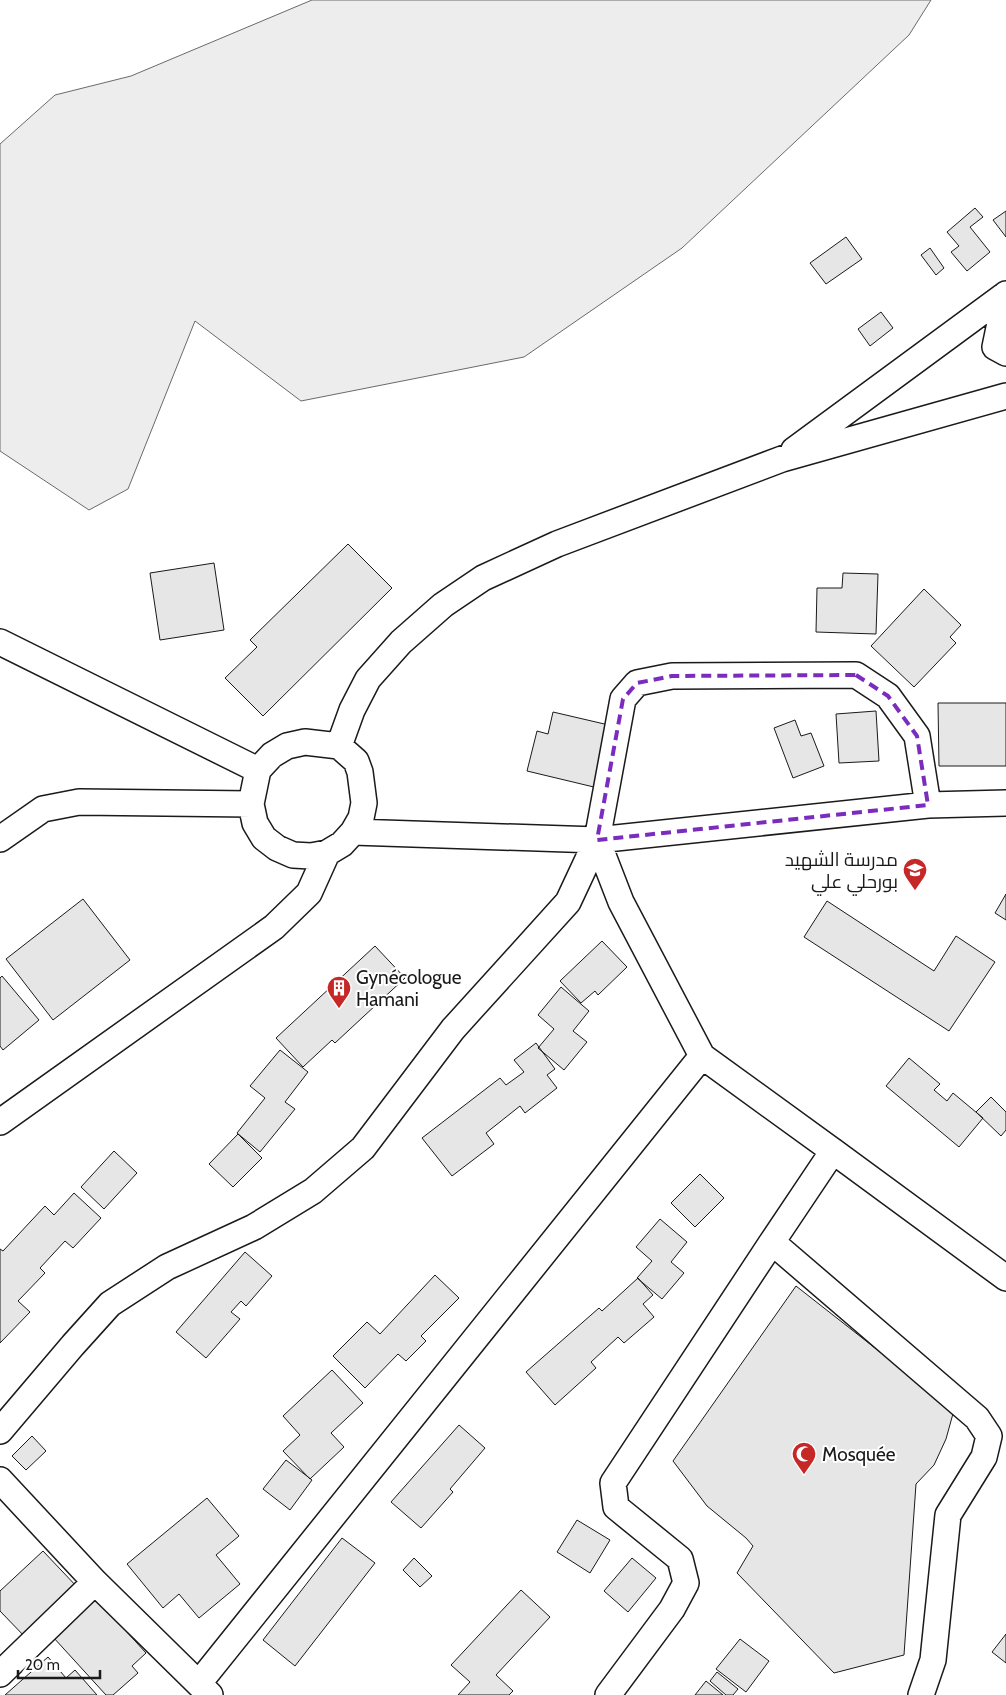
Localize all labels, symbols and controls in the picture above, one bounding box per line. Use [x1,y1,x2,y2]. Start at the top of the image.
place label: مدرسة الشهيد بورحلي علي [785,848,898,896]
school or university icon: مدرسة الشهيد بورحلي علي [902,857,928,891]
place label: Gynécologue Hamani [356,966,462,1011]
building icon: Gynécologue Hamani [326,975,352,1009]
mosque icon: Mosquée [791,1441,817,1475]
place label: Mosquée [822,1443,896,1466]
scale bar [18,1648,100,1680]
text: 20 m [25,1656,60,1674]

